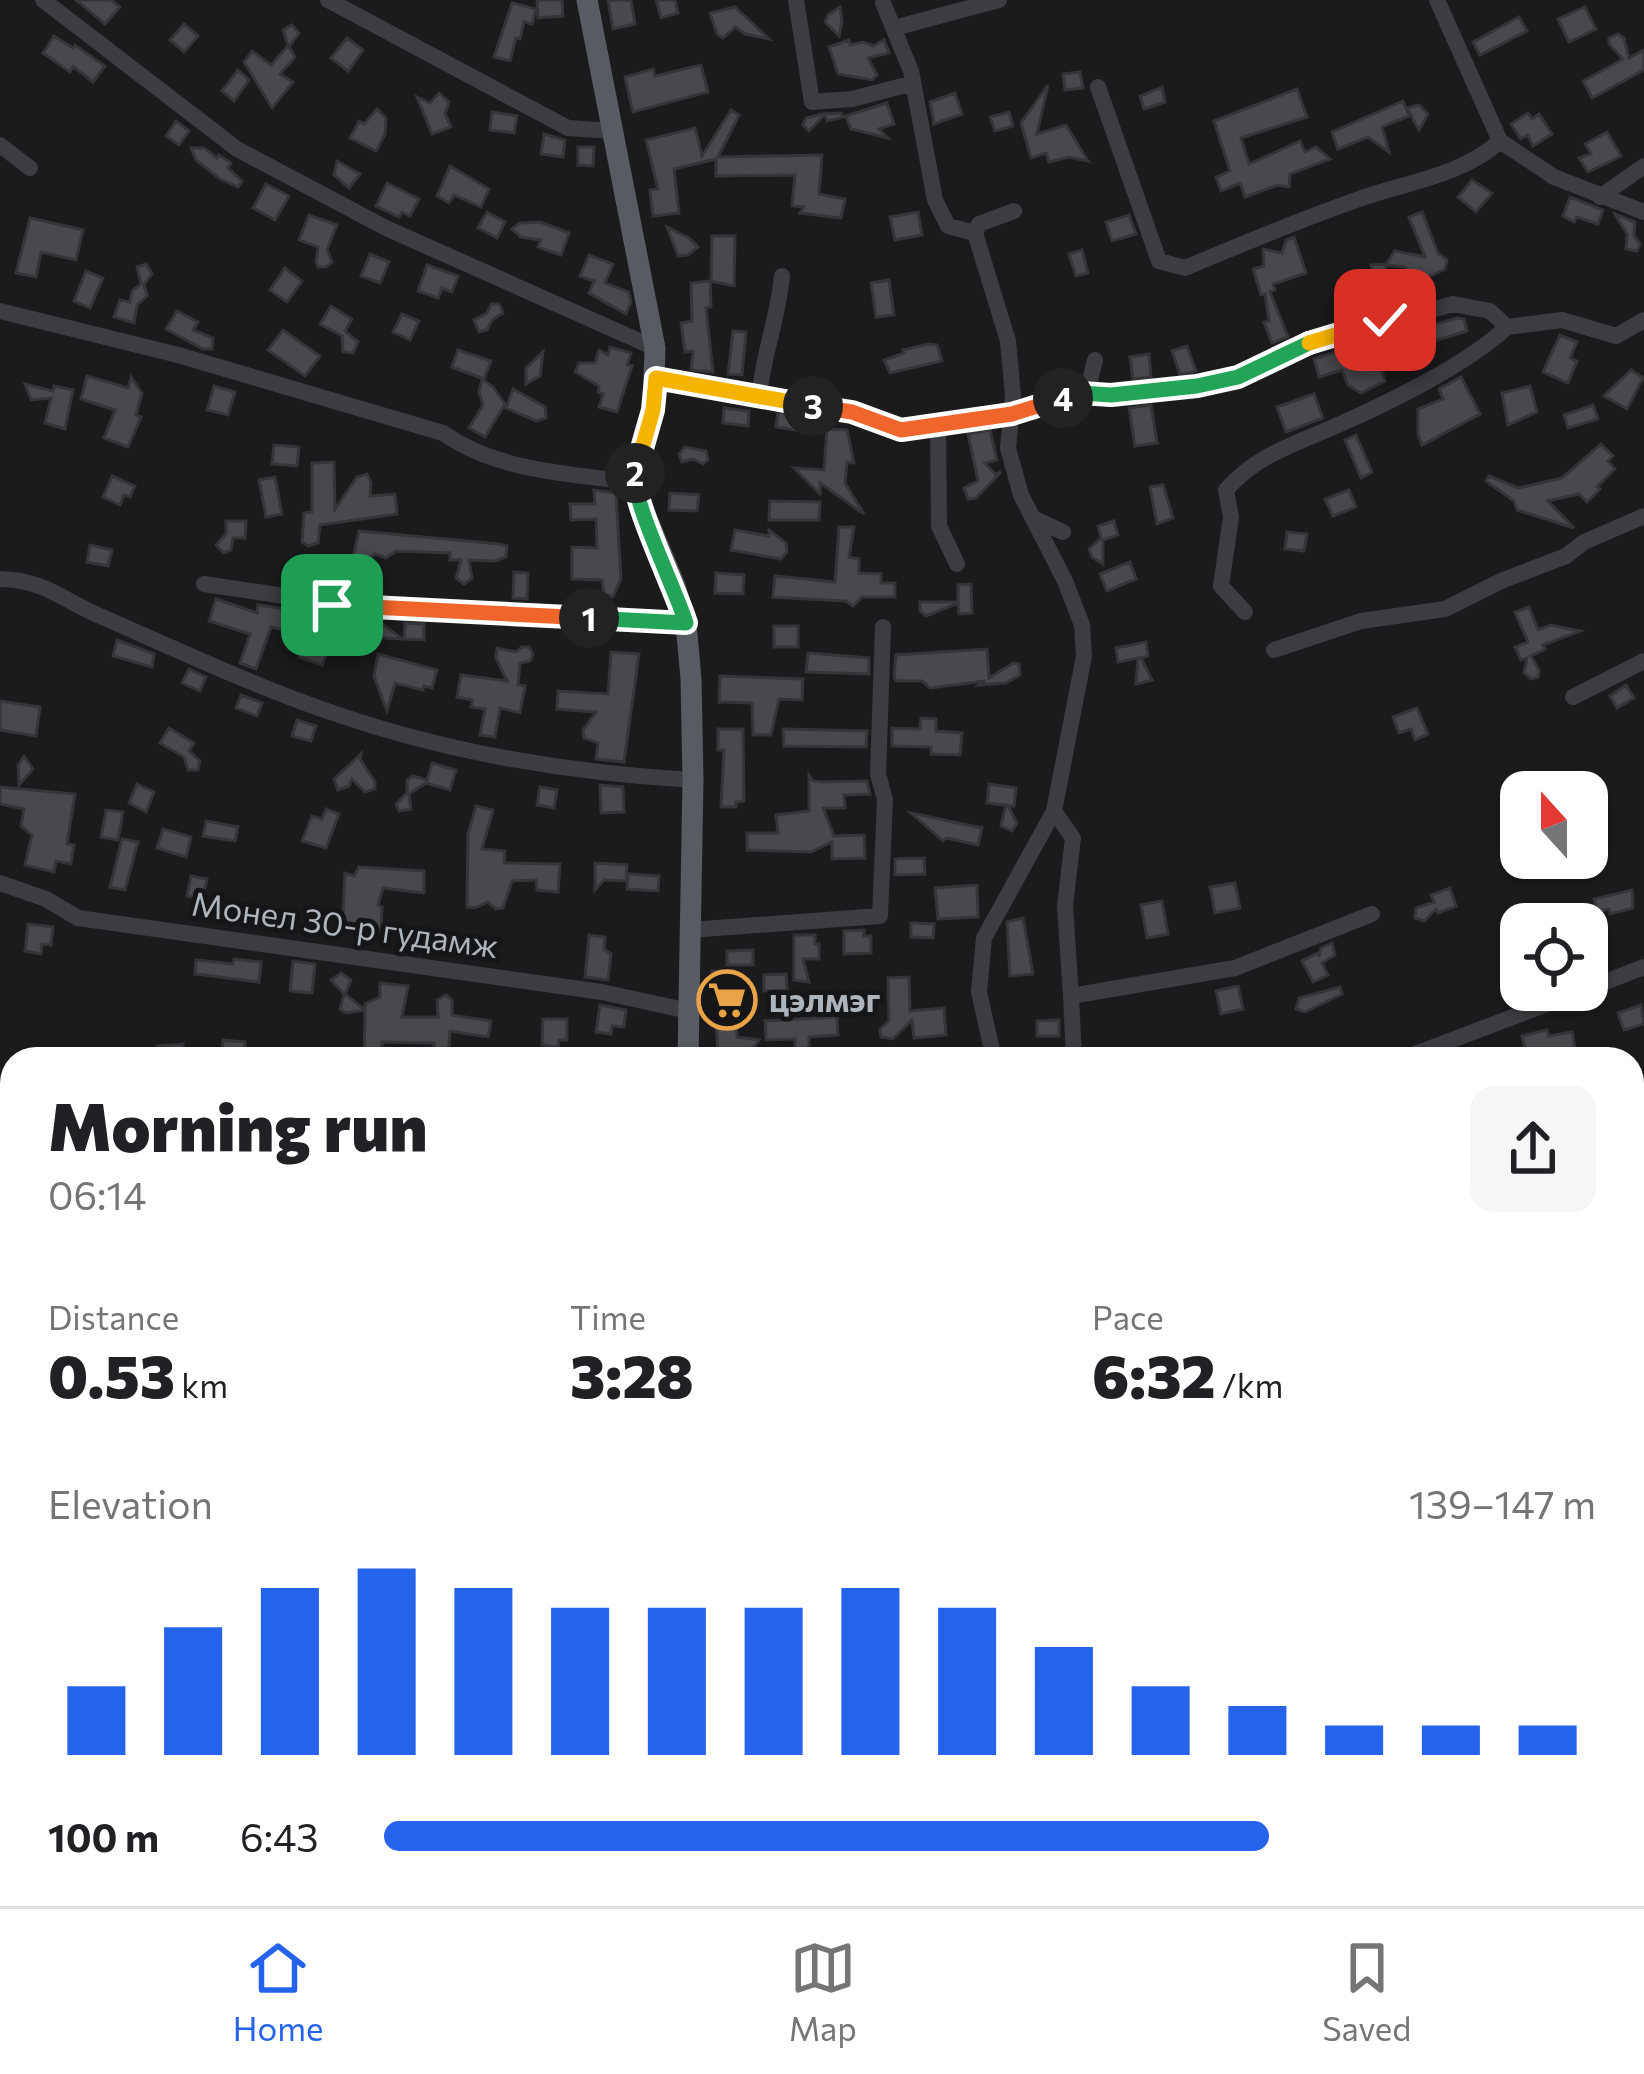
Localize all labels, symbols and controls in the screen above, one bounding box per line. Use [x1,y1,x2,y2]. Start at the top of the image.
pin [1334,269,1436,371]
icon: check [1352,287,1418,353]
pin: 4 [1033,368,1093,428]
pin: 3 [783,376,843,436]
text: 4 [1053,377,1073,418]
text: 3 [803,385,823,426]
pin: 2 [605,443,665,503]
text: 2 [626,452,644,493]
pin [281,554,383,656]
icon: arrive [299,572,365,638]
pin: 1 [559,588,619,648]
text: 1 [582,597,596,638]
north arrow [1500,771,1608,879]
map controls [1500,771,1608,1011]
street label: Монел 30-р гудамж [189,882,501,965]
button: locate [1500,903,1608,1011]
supermarket icon: цэлмэг [696,969,758,1031]
place label: цэлмэг [769,978,880,1019]
text: Morning run [48,1084,428,1165]
button: share [1470,1086,1596,1212]
text: 06:14 [48,1170,146,1218]
text: Distance [48,1296,179,1337]
text: Time [570,1296,646,1337]
text: Pace [1092,1296,1164,1337]
text: 0.53 [48,1337,175,1410]
text: 3:28 [570,1337,694,1410]
text: 6:32 [1092,1337,1216,1410]
text: km [175,1364,228,1405]
text: /km [1216,1364,1283,1405]
text: Elevation [48,1479,213,1527]
text: 139–147 m [1409,1479,1596,1527]
text: 100 m [48,1812,159,1860]
text: 6:43 [240,1812,319,1860]
tab: Home [233,1935,323,2048]
tab: Map [789,1935,857,2048]
tab: Saved [1322,1935,1411,2048]

